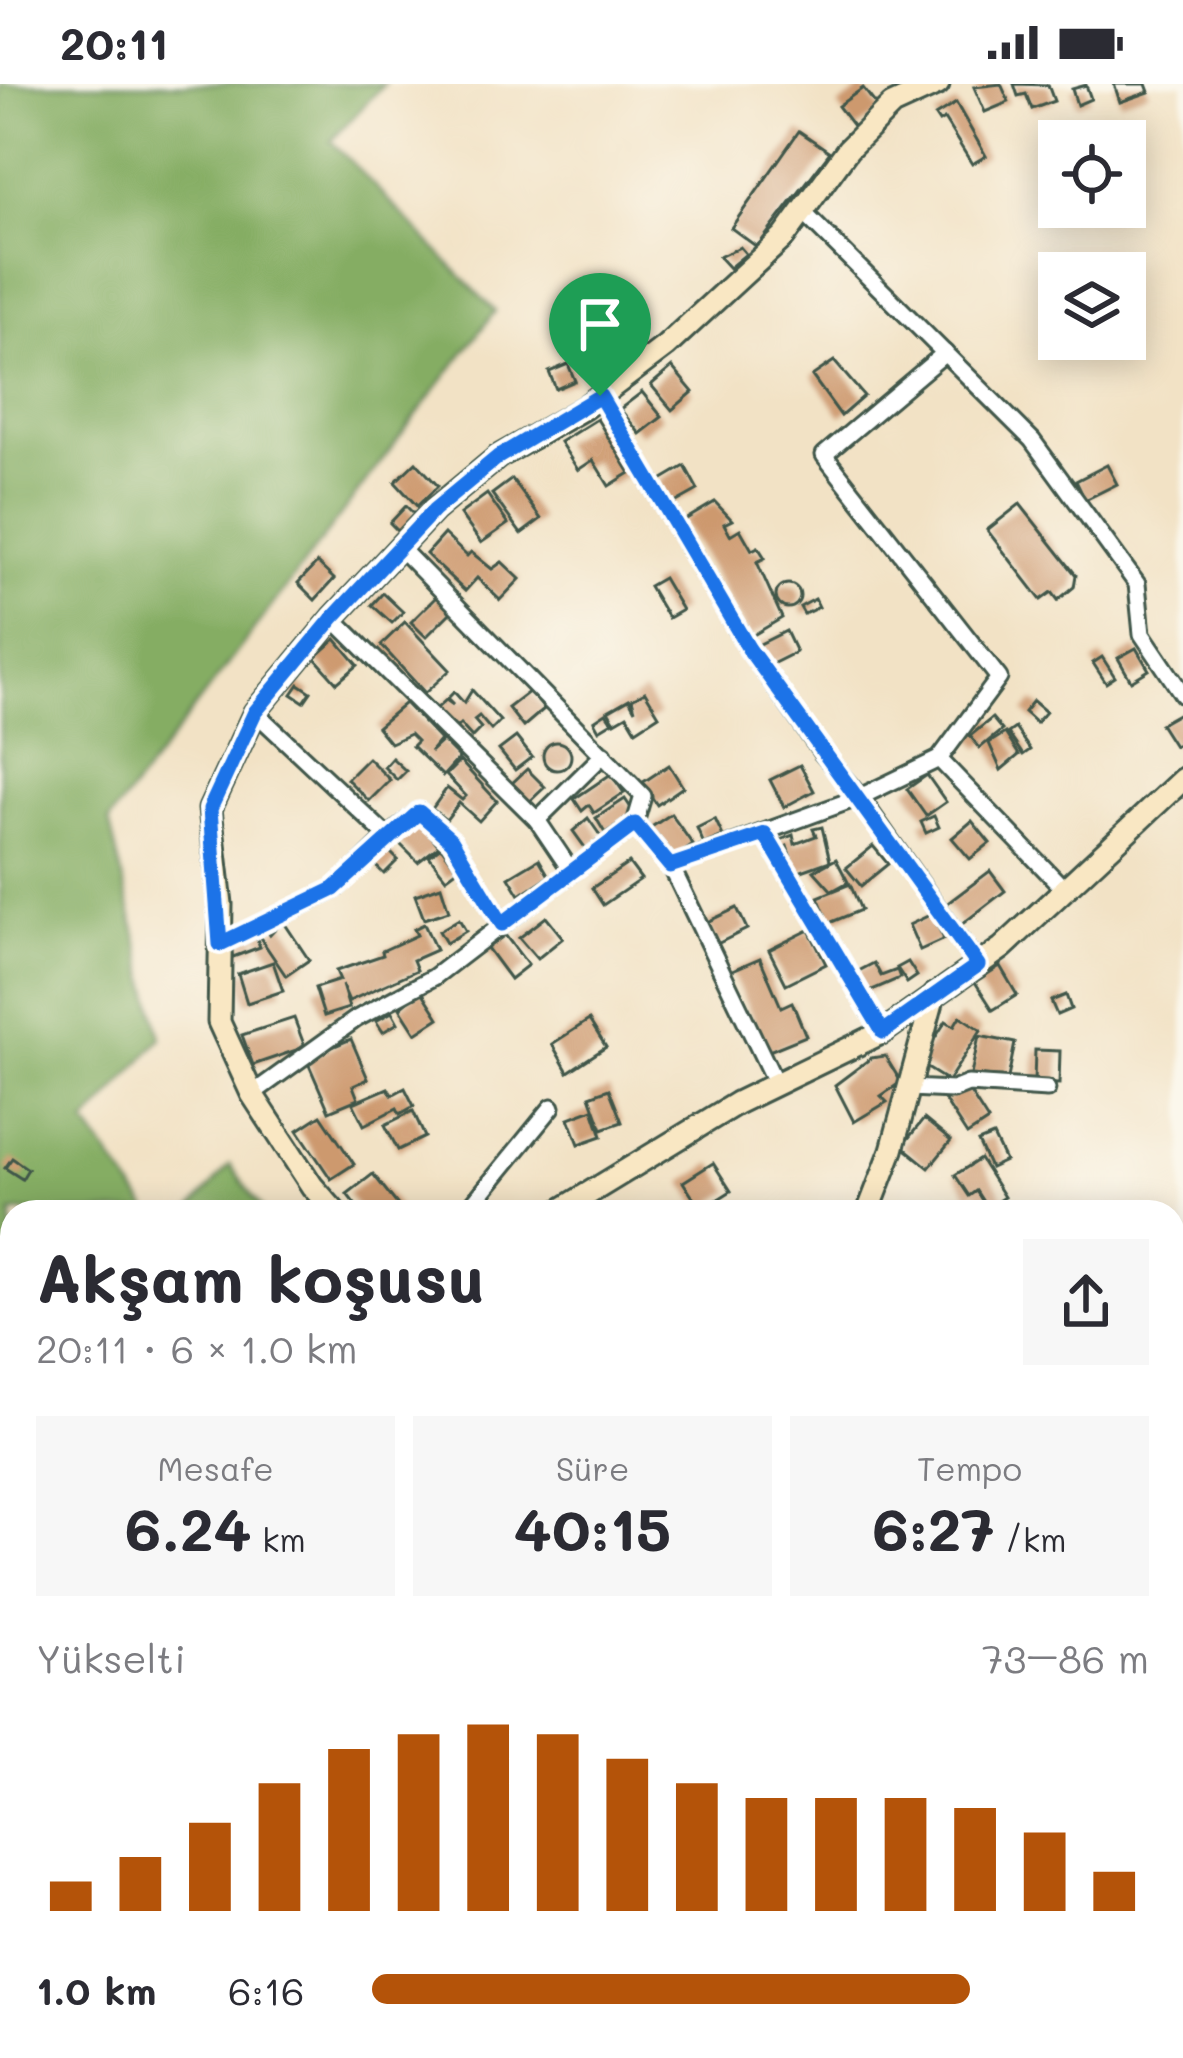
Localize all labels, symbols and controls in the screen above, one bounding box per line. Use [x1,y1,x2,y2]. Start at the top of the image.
text: 20:11 [60,13,168,71]
map controls [1038,120,1146,360]
button: locate [1038,120,1146,228]
button: layers [1038,252,1146,360]
pin [549,273,651,396]
icon: arrive [567,291,633,357]
text: Akşam koşusu [36,1234,485,1320]
button: share [1023,1239,1149,1365]
text: 20:11 · 6 × 1.0 km [36,1322,358,1373]
text: Mesafe [157,1446,274,1489]
text: Süre [556,1446,629,1489]
text: Tempo [917,1446,1022,1489]
text: 6.24 [125,1489,251,1567]
text: 40:15 [514,1489,671,1567]
text: 6:27 [873,1489,995,1567]
text: km [251,1517,306,1560]
text: /km [995,1517,1067,1560]
text: Yükselti [36,1632,186,1683]
text: 73–86 m [982,1632,1149,1683]
text: 1.0 km [36,1964,156,2015]
text: 6:16 [228,1964,305,2015]

